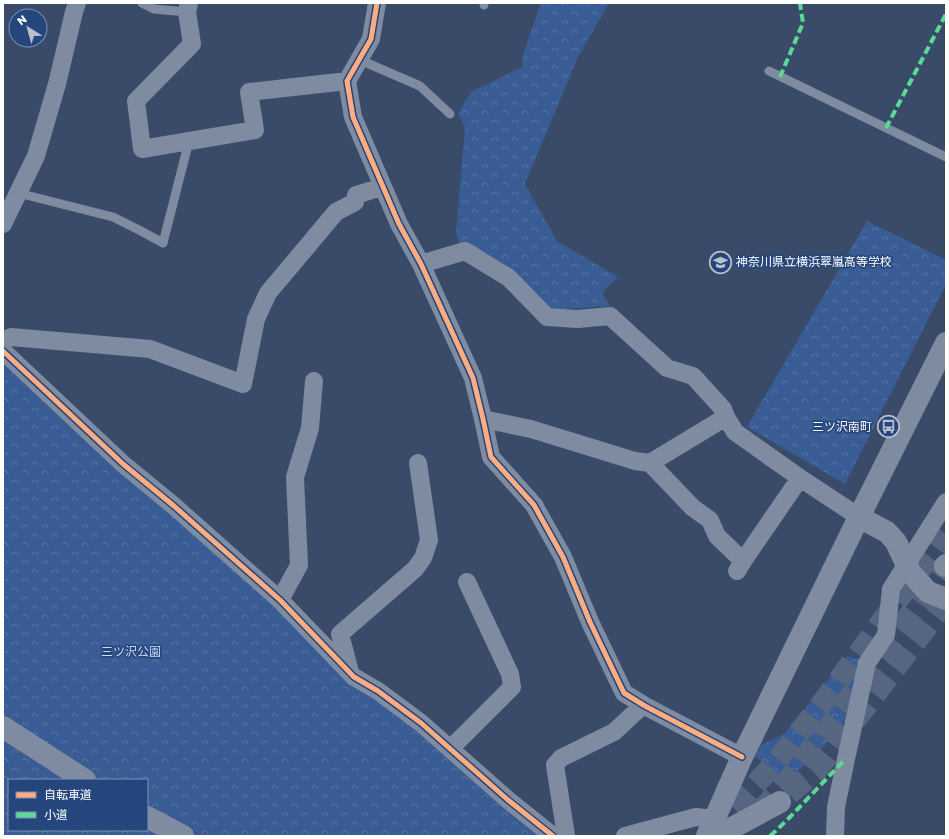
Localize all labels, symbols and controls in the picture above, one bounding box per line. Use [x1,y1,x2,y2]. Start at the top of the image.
north arrow [8,8,48,48]
text: N [14,11,30,29]
school or university icon: 神奈川県立横浜翠嵐高等学校 [707,249,733,275]
place label: 神奈川県立横浜翠嵐高等学校 [736,253,892,270]
bus stop icon: 三ツ沢南町 [875,414,901,440]
place label: 三ツ沢南町 [812,418,872,435]
park label: 三ツ沢公園 [101,643,161,660]
legend [8,779,148,831]
text: 自転車道 [44,786,92,803]
text: 小道 [44,806,68,823]

